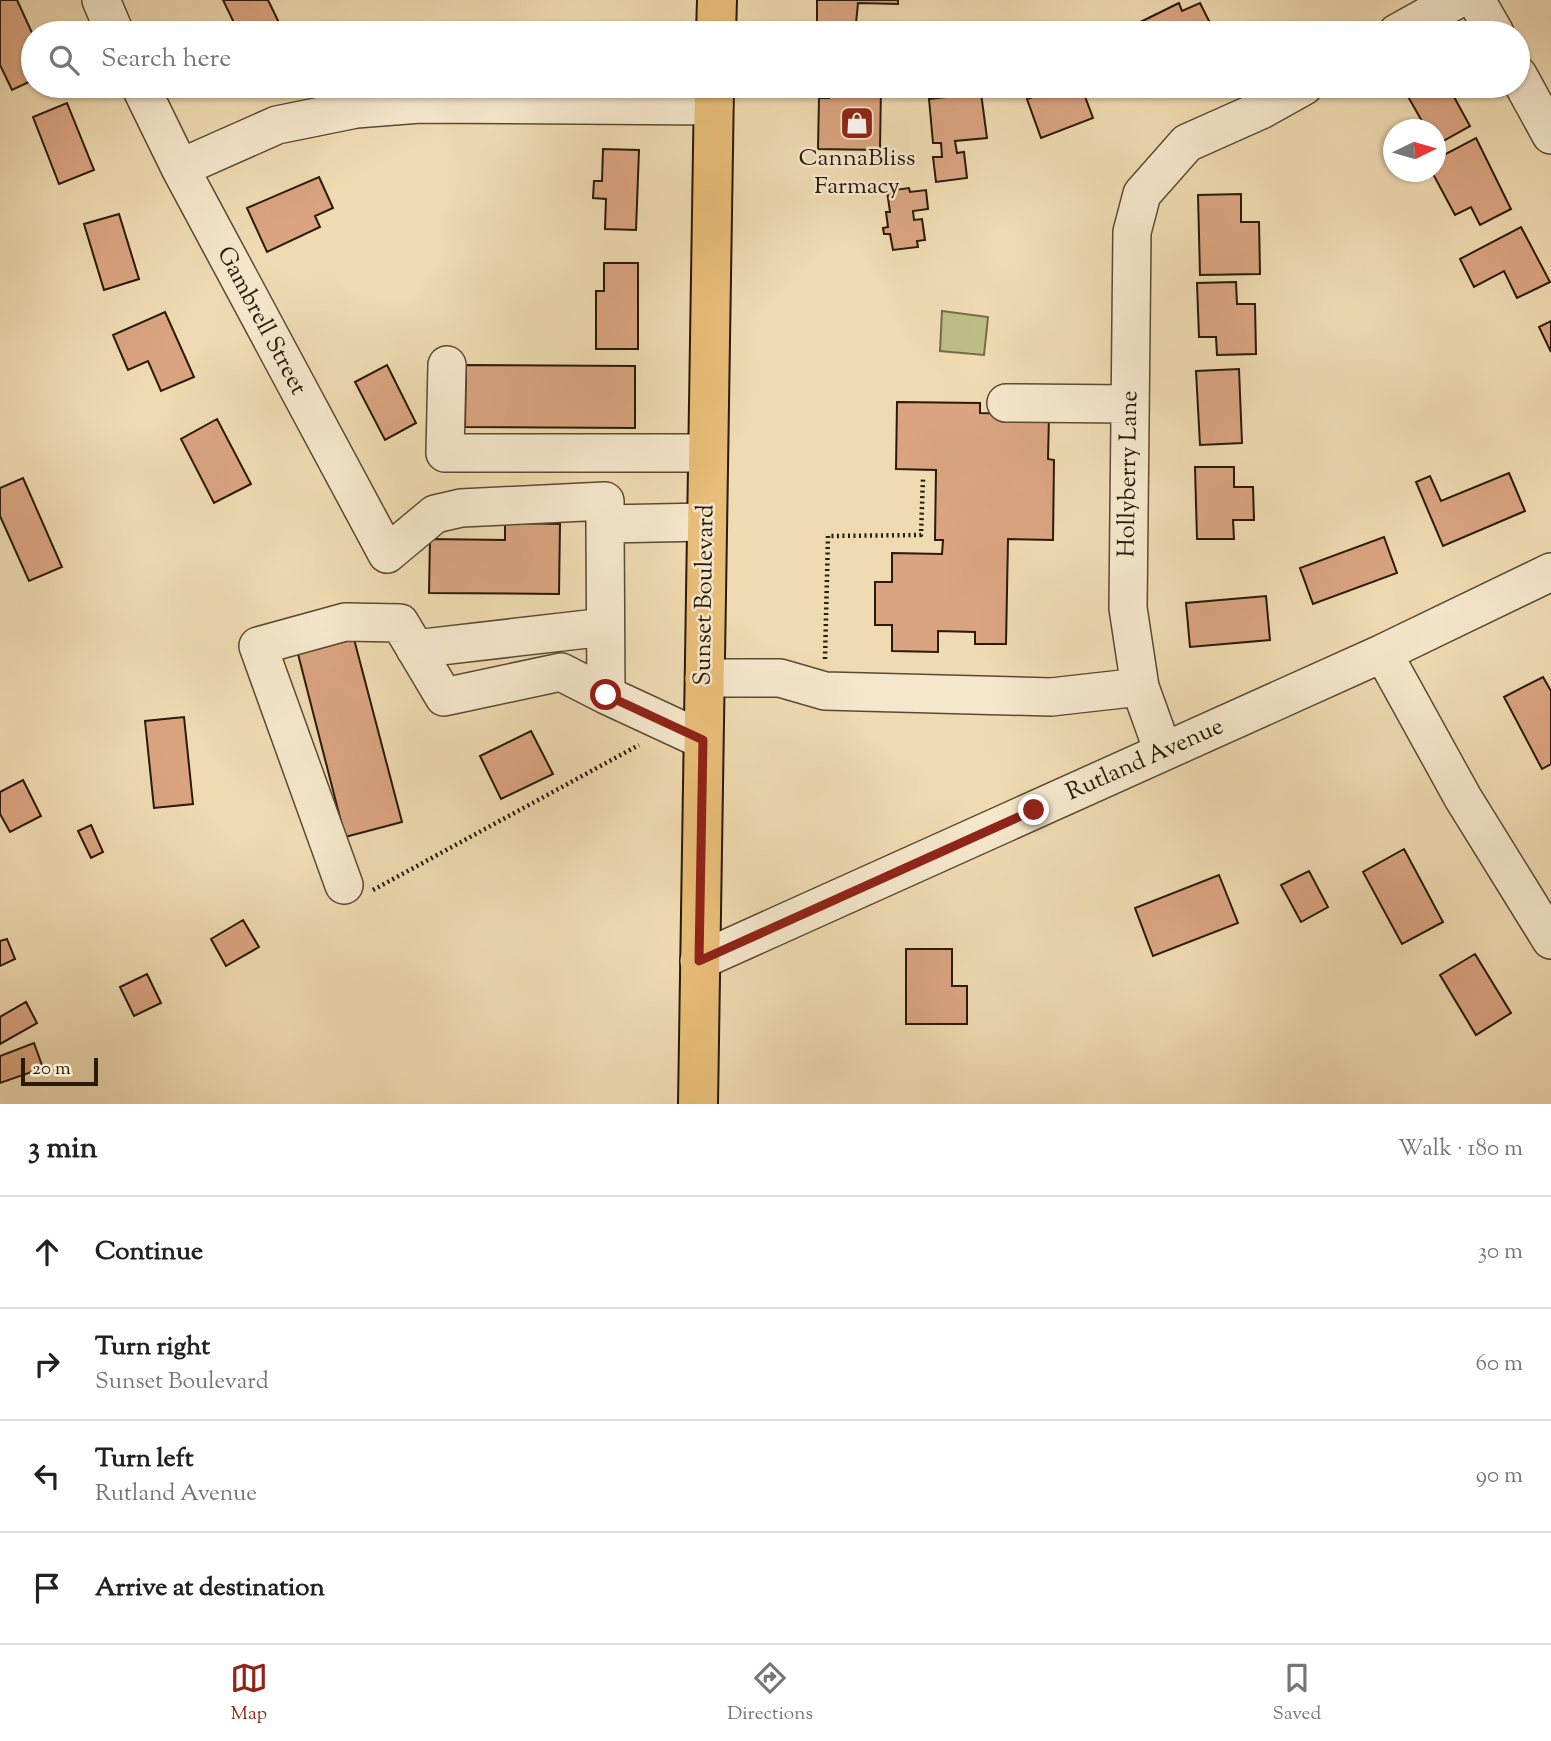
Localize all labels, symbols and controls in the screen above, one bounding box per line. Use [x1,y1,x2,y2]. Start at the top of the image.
search box [21,21,1530,98]
icon: search [45,41,83,79]
text: Search here [101,41,231,78]
shop icon: CannaBliss Farmacy [838,104,876,142]
north arrow [1383,119,1446,182]
place label: CannaBliss Farmacy [799,142,915,204]
street label: Gambrell Street [208,241,314,401]
street label: Hollyberry Lane [1111,390,1147,558]
street label: Sunset Boulevard [686,504,724,686]
route start [590,679,621,710]
street label: Rutland Avenue [1061,710,1229,810]
route end [1018,794,1049,825]
scale bar [21,1055,98,1087]
text: 20 m [32,1056,71,1083]
text: 3 min [28,1128,98,1171]
text: Walk · 180 m [1398,1133,1523,1166]
icon: ahead [28,1233,66,1271]
text: Continue [95,1234,203,1271]
text: 30 m [1478,1236,1523,1269]
text: Turn right [95,1329,210,1366]
icon: right [28,1345,66,1383]
text: 60 m [1475,1348,1523,1381]
text: Sunset Boulevard [95,1366,269,1399]
text: Turn left [95,1441,194,1478]
icon: left [28,1457,66,1495]
text: 90 m [1476,1460,1523,1493]
text: Rutland Avenue [95,1478,257,1511]
icon: arrive [28,1569,66,1607]
text: Arrive at destination [95,1570,325,1607]
tab: Map [230,1659,268,1728]
tab: Directions [727,1659,813,1728]
tab: Saved [1272,1659,1321,1728]

